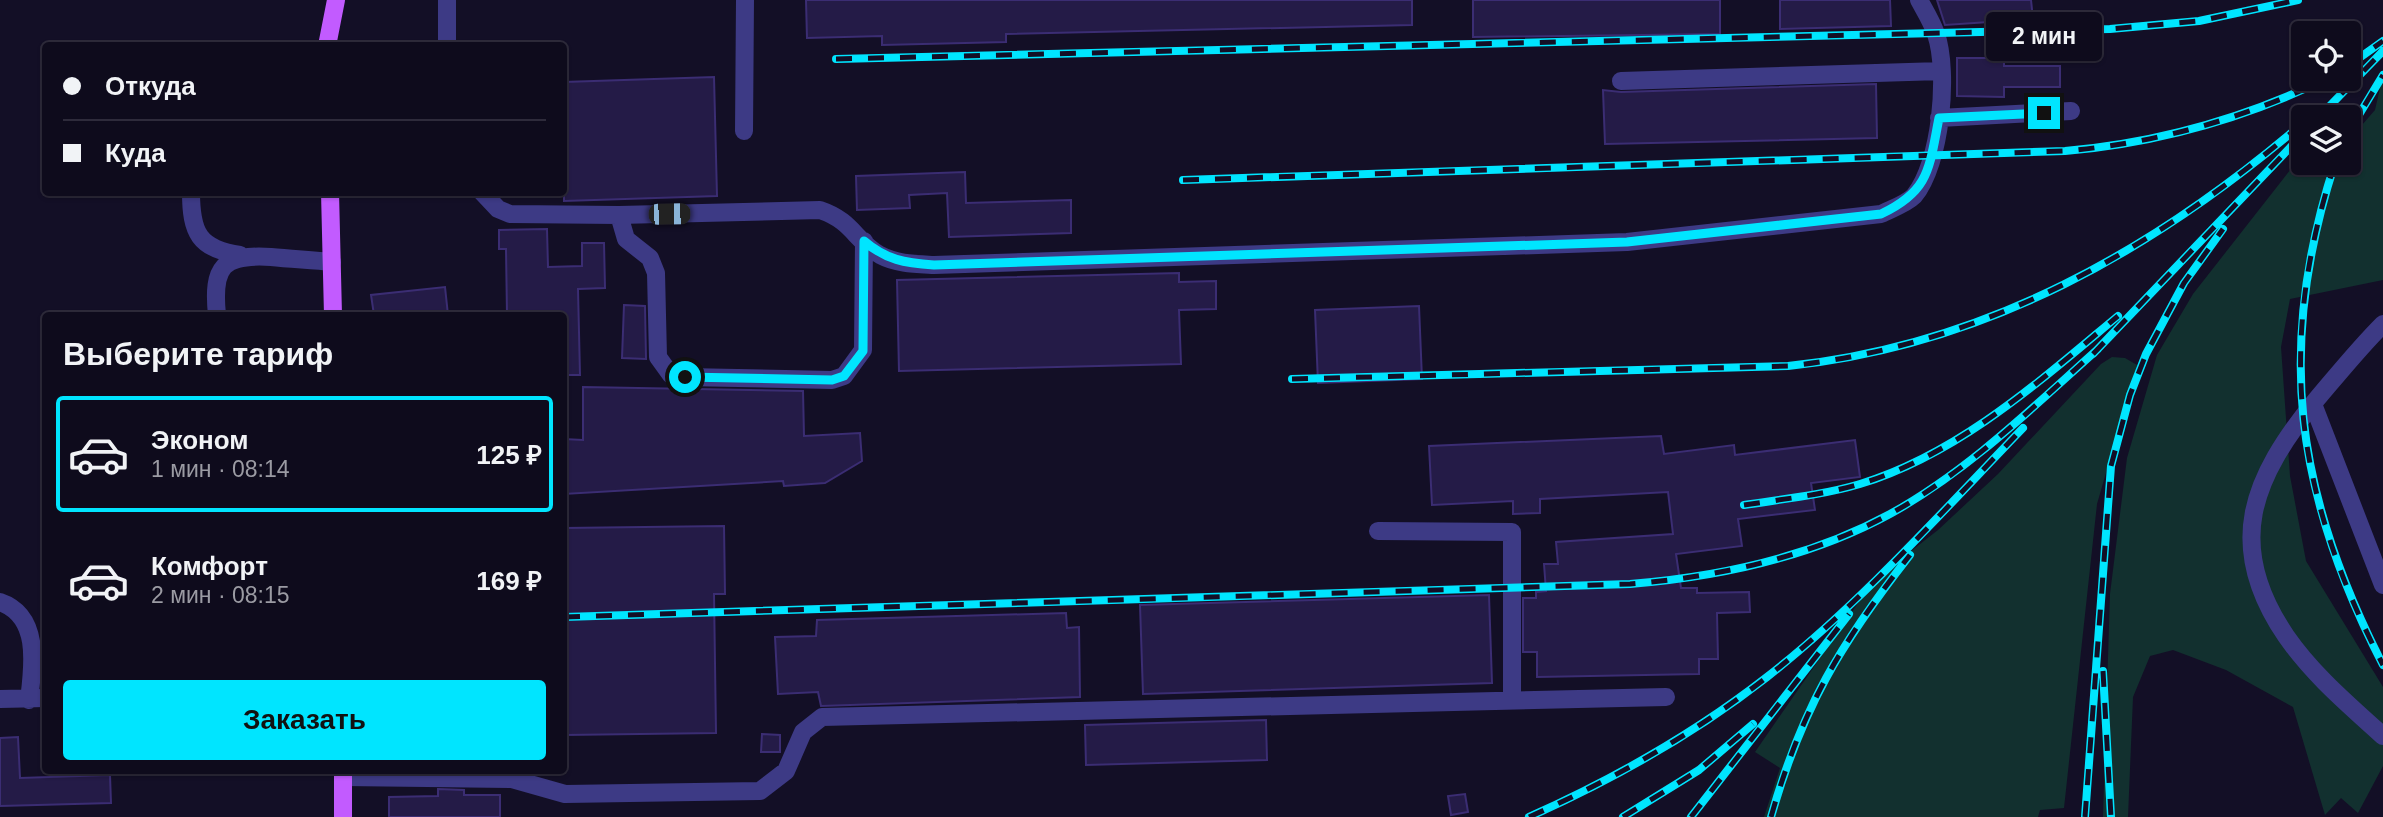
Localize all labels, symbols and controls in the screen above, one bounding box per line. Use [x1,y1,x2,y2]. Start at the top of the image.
callout: 2 мин [1986,11,2102,60]
map controls [2291,21,2361,175]
button: locate [2291,21,2361,91]
text: 2 мин [2012,23,2076,49]
text: Откуда [105,71,196,101]
route end [2028,97,2060,129]
button: layers [2291,105,2361,175]
text: Куда [105,138,166,168]
car [648,203,691,225]
text: Выберите тариф [63,336,333,372]
route start [669,361,701,393]
icon: car [67,423,130,486]
text: Эконом [151,425,249,455]
text: 125 ₽ [476,440,542,470]
text: 1 мин · 08:14 [151,456,290,482]
icon: car [67,549,130,612]
text: Комфорт [151,551,268,581]
text: 169 ₽ [476,566,542,596]
text: 2 мин · 08:15 [151,582,290,608]
button: Заказать [63,680,546,760]

